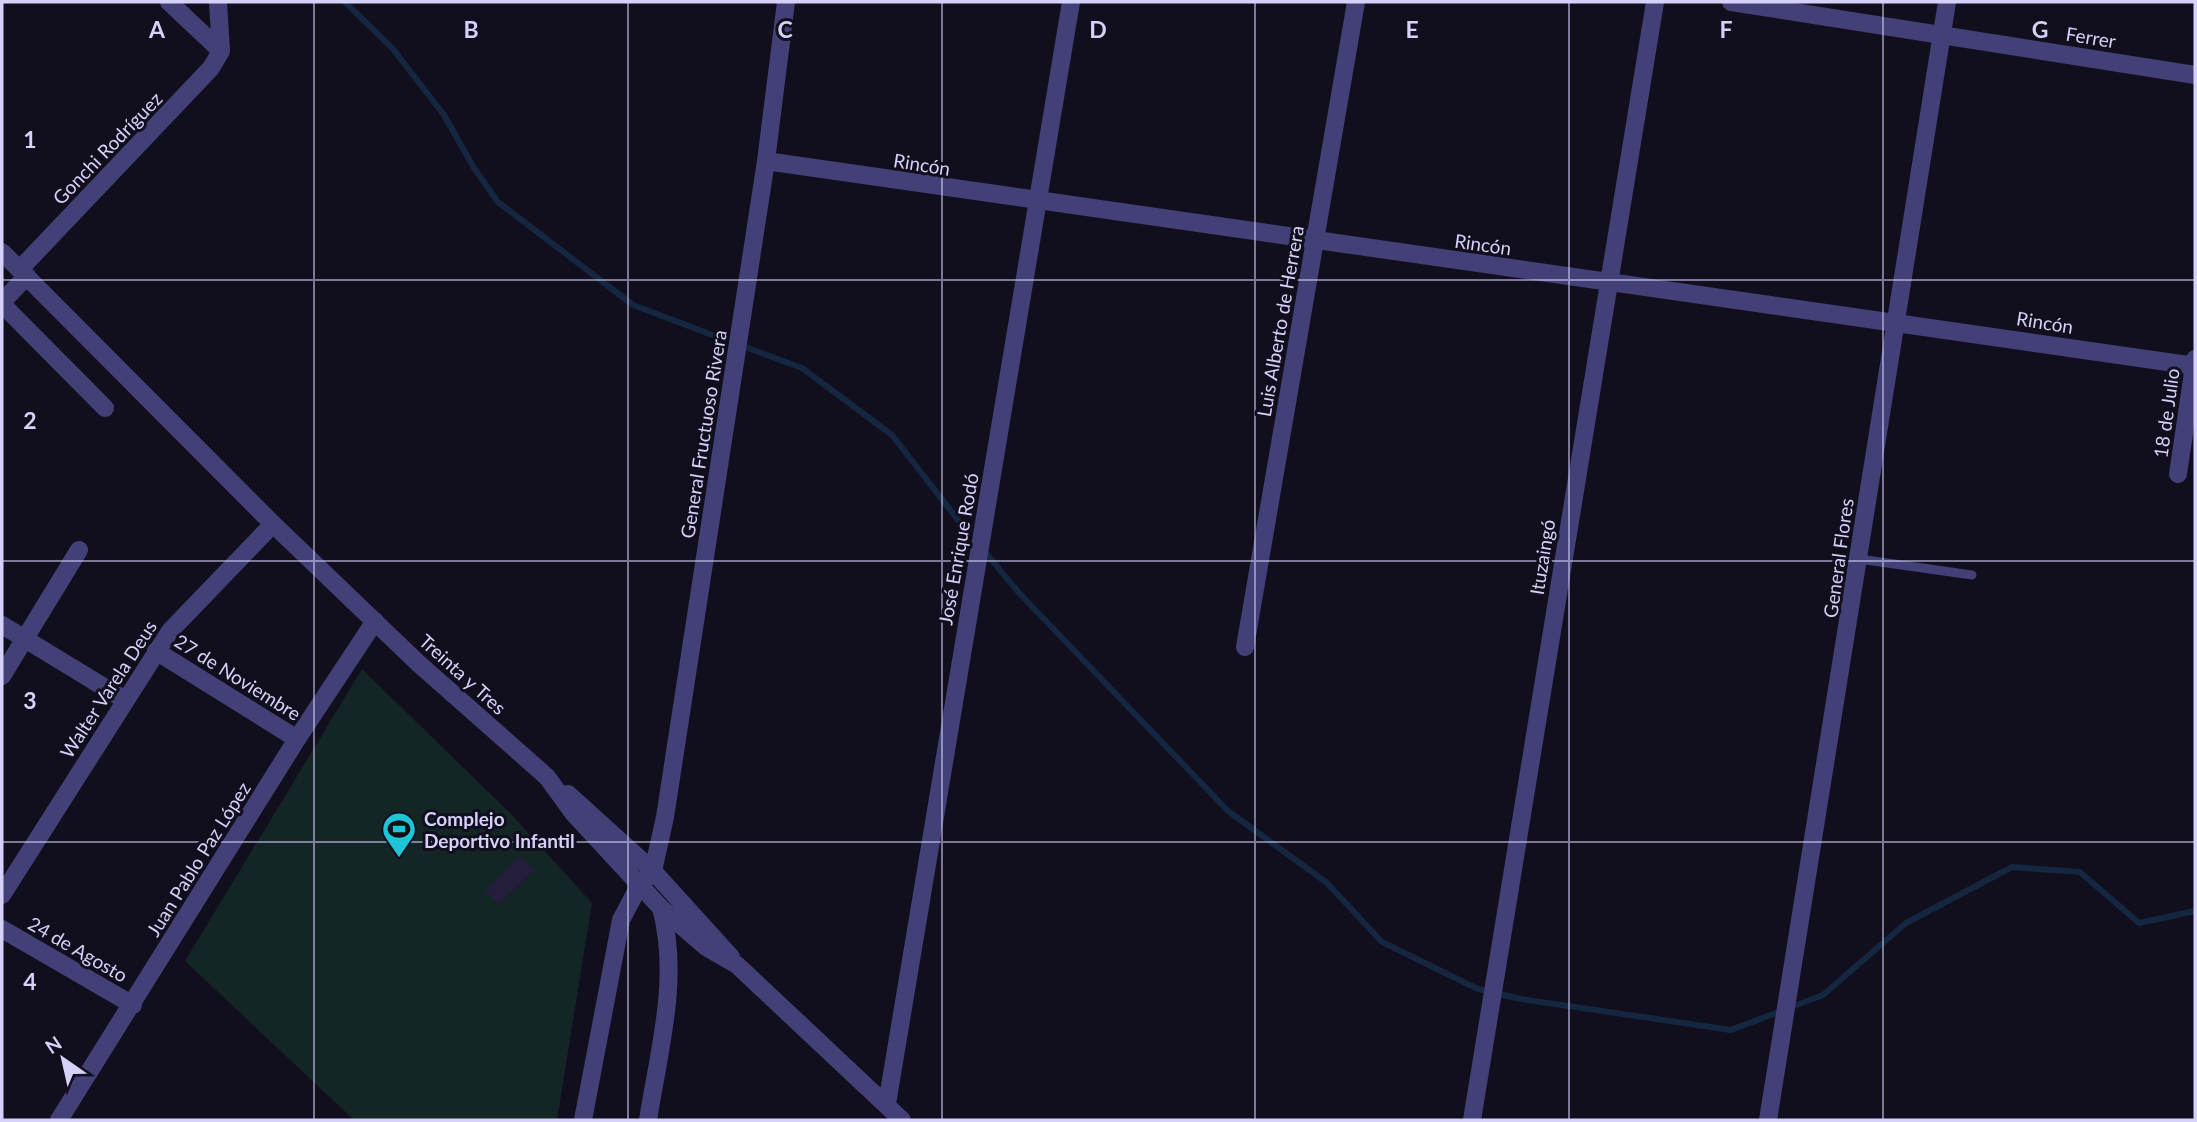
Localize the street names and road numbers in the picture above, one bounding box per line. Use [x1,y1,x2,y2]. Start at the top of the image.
street label: Ferrer [2064,22,2118,52]
street label: Gonchi Rodríguez [47,87,167,209]
street label: Rincón [892,148,952,180]
street label: Luis Alberto de Herrera [1252,224,1308,418]
street label: Rincón [1453,229,1513,259]
street label: Rincón [2015,306,2075,338]
street label: General Fructuoso Rivera [675,328,731,540]
street label: 18 de Julio [2148,367,2184,459]
street label: José Enrique Rodó [933,471,983,627]
street label: General Flores [1818,497,1858,619]
street label: Ituzaingó [1525,518,1559,596]
street label: Walter Varela Deus [55,616,161,762]
street label: 27 de Noviembre [171,629,305,725]
street label: Treinta y Tres [415,629,511,719]
street label: Juan Pablo Paz López [141,778,255,940]
street label: 24 de Agosto [24,911,132,987]

